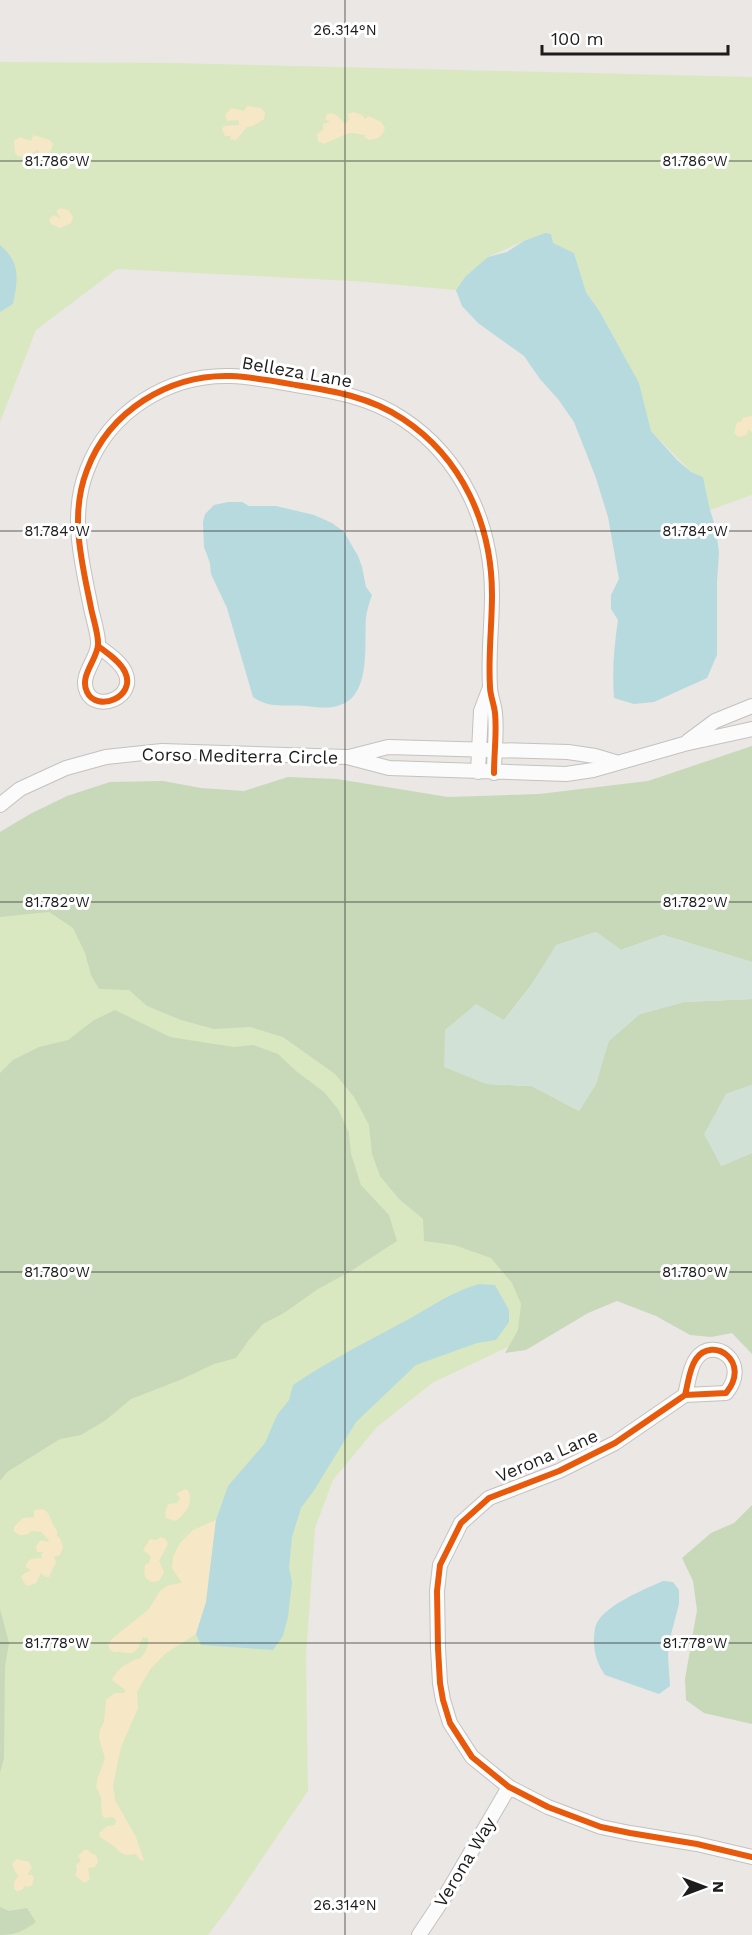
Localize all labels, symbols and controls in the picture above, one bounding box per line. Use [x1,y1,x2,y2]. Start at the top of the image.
scale bar [542,18,728,56]
text: 26.314°N [313,21,377,39]
text: 100 m [551,28,604,49]
text: 81.786°W [24,152,90,170]
text: 81.786°W [662,152,728,170]
street label: Belleza Lane [240,351,354,392]
text: 81.784°W [24,522,90,540]
text: 81.784°W [662,522,728,540]
street label: Corso Mediterra Circle [142,743,339,768]
text: 81.782°W [24,893,90,911]
text: 81.782°W [662,893,728,911]
text: 81.780°W [24,1263,90,1281]
text: 81.780°W [662,1263,728,1281]
street label: Verona Lane [493,1425,601,1486]
text: 81.778°W [25,1634,89,1652]
text: 81.778°W [663,1634,727,1652]
street label: Verona Way [430,1812,500,1911]
north arrow [674,1857,734,1917]
text: N [709,1881,728,1893]
text: 26.314°N [313,1896,377,1914]

